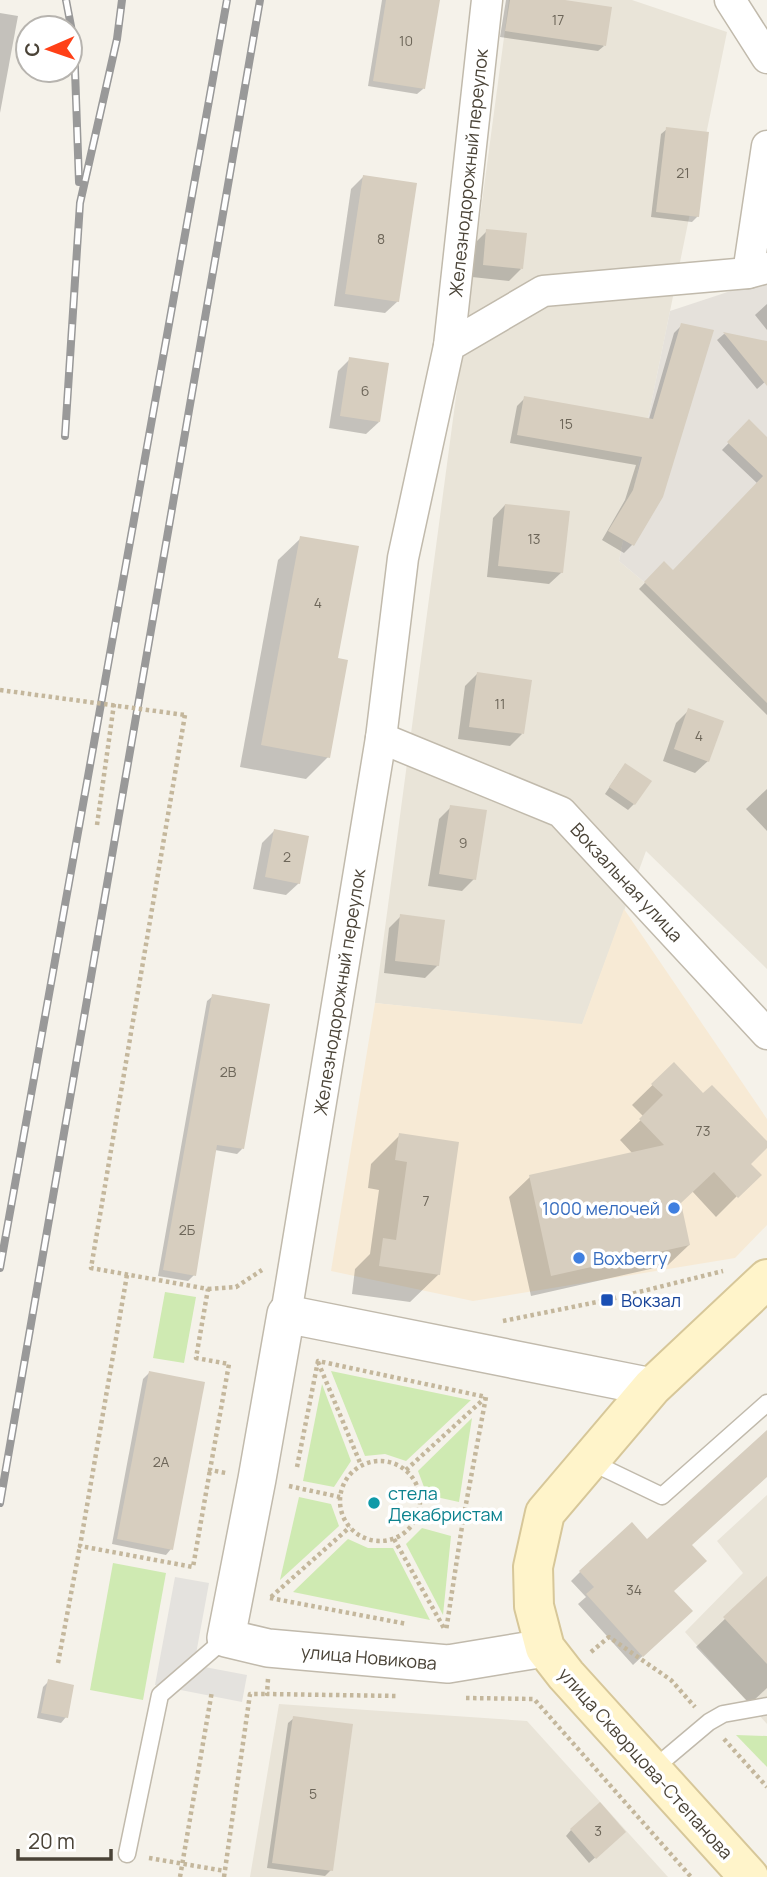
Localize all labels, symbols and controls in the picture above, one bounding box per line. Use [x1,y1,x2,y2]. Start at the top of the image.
house number: 17 [552,10,564,29]
north arrow [14,14,84,84]
house number: 10 [399,31,413,50]
text: С [19,42,45,57]
street label: Железнодорожный переулок [443,47,493,298]
house number: 21 [676,163,690,182]
house number: 8 [377,229,385,248]
house number: 6 [361,381,369,400]
house number: 15 [559,414,573,433]
house number: 13 [527,529,541,548]
house number: 4 [314,593,322,612]
house number: 11 [495,694,505,713]
house number: 4 [695,726,703,745]
street label: Вокзальная улица [566,817,688,947]
house number: 9 [459,833,467,852]
house number: 2 [283,847,291,866]
street label: Железнодорожный переулок [308,866,371,1117]
house number: 2В [220,1062,237,1081]
house number: 73 [696,1121,710,1140]
house number: 7 [422,1191,430,1210]
place label: 1000 мелочей [542,1196,660,1220]
marker: 1000 мелочей [666,1200,682,1216]
house number: 2Б [179,1220,196,1239]
place label: Boxberry [593,1246,668,1270]
marker: Boxberry [571,1250,587,1266]
place label: Вокзал [621,1288,681,1312]
marker: Вокзал [599,1292,615,1308]
house number: 2А [153,1452,169,1471]
place label: стела Декабристам [388,1481,503,1526]
marker: стела Декабристам [366,1495,382,1511]
house number: 34 [626,1580,642,1599]
street label: улица Новикова [300,1639,438,1675]
street label: улица Скворцова-Степанова [553,1662,739,1864]
house number: 5 [309,1784,317,1803]
scale bar [18,1818,110,1862]
house number: 3 [594,1821,602,1840]
text: 20 m [28,1827,75,1855]

